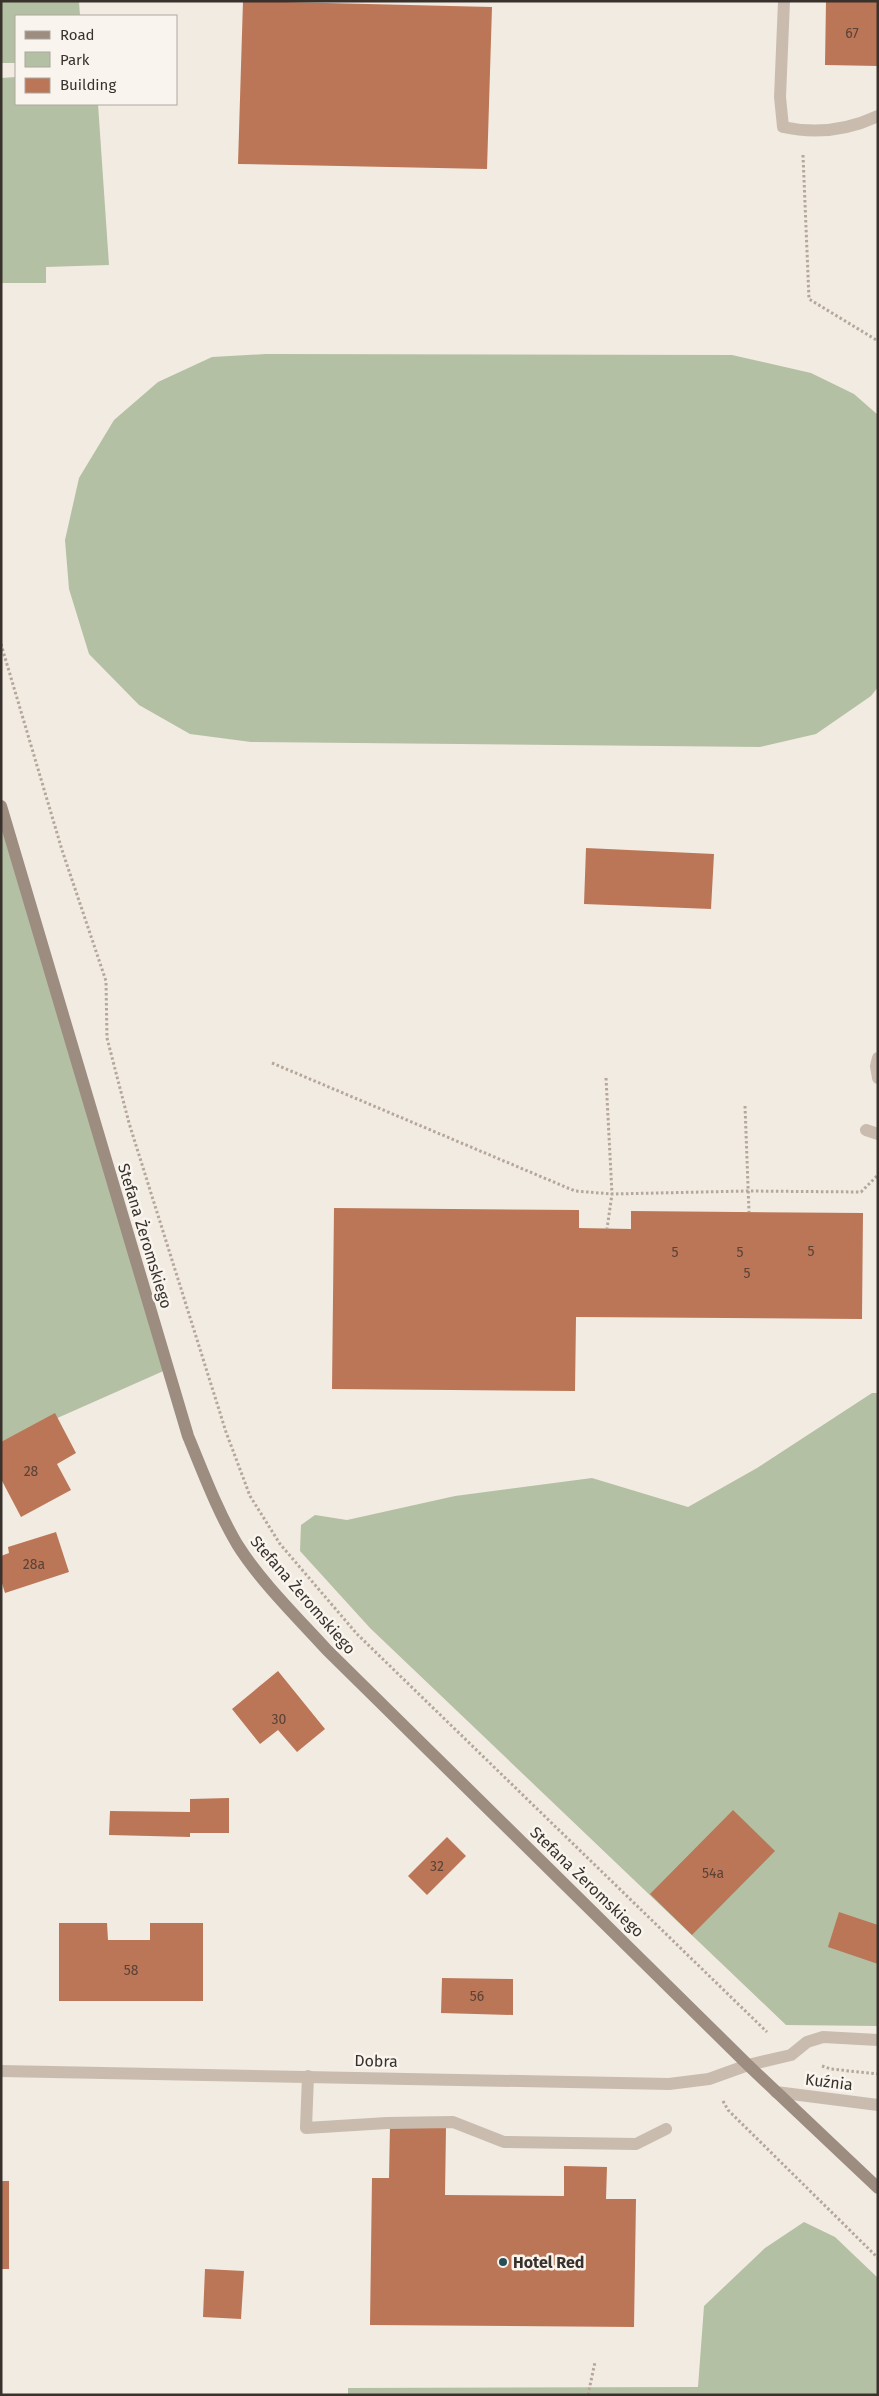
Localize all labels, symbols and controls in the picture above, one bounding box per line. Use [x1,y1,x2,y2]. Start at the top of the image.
legend [15,15,178,105]
house number: 67 [845,25,859,42]
text: Road [60,26,95,44]
text: Park [60,51,90,69]
text: Building [60,76,116,94]
street label: Stefana Żeromskiego [114,1161,177,1311]
house number: 5 [807,1243,815,1260]
house number: 5 [671,1244,679,1261]
house number: 5 [736,1244,744,1261]
house number: 5 [743,1265,751,1282]
house number: 28 [24,1463,39,1480]
street label: Stefana Żeromskiego [246,1531,360,1658]
house number: 28a [23,1556,45,1573]
house number: 30 [272,1711,287,1728]
street label: Stefana Żeromskiego [526,1822,649,1941]
house number: 32 [430,1858,444,1875]
house number: 54a [702,1865,724,1882]
house number: 58 [124,1962,139,1979]
house number: 56 [470,1988,484,2005]
street label: Dobra [354,2051,398,2071]
street label: Kuźnia [804,2070,854,2094]
place label: Hotel Red [513,2253,584,2272]
marker: Hotel Red [497,2256,509,2268]

